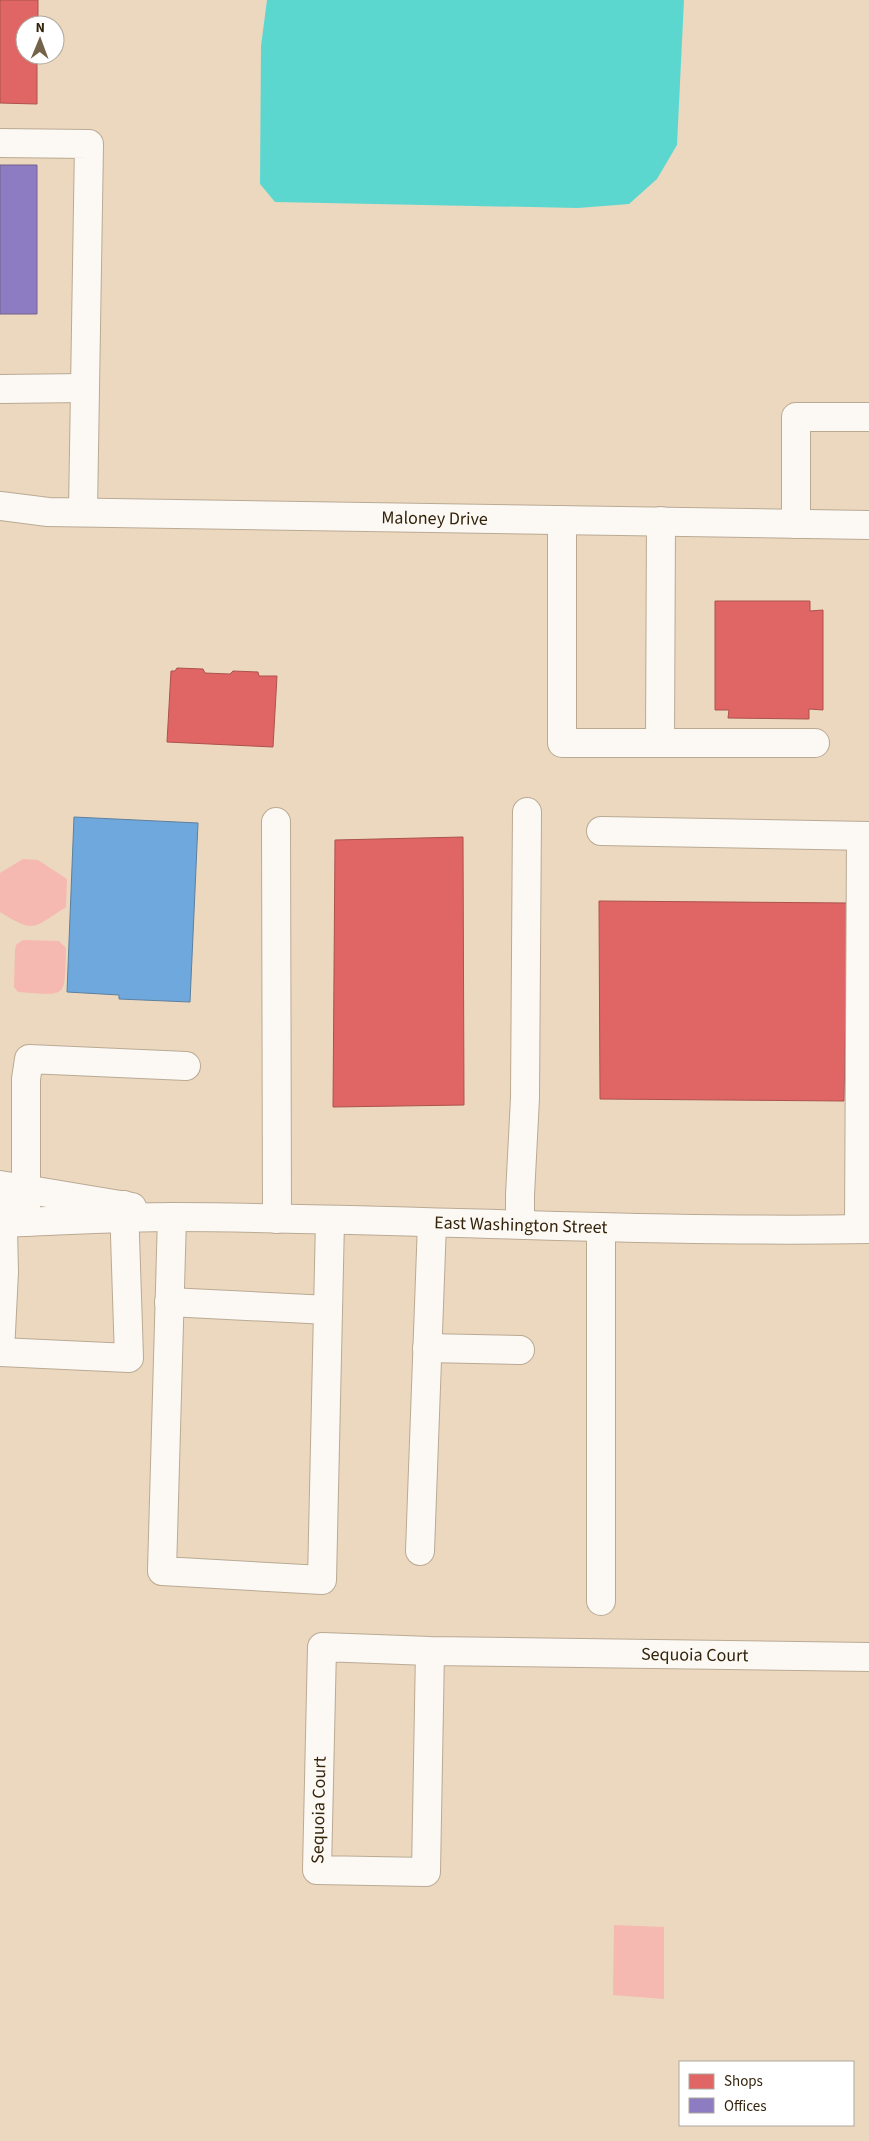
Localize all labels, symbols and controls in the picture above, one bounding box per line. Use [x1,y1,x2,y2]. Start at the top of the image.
north arrow [15,15,65,65]
text: N [35,18,45,38]
street label: Maloney Drive [381,505,488,532]
street label: East Washington Street [434,1210,608,1240]
street label: Sequoia Court [641,1642,749,1668]
street label: Sequoia Court [305,1756,333,1864]
legend [679,2061,854,2126]
text: Shops [724,2071,763,2092]
text: Offices [724,2096,767,2117]

